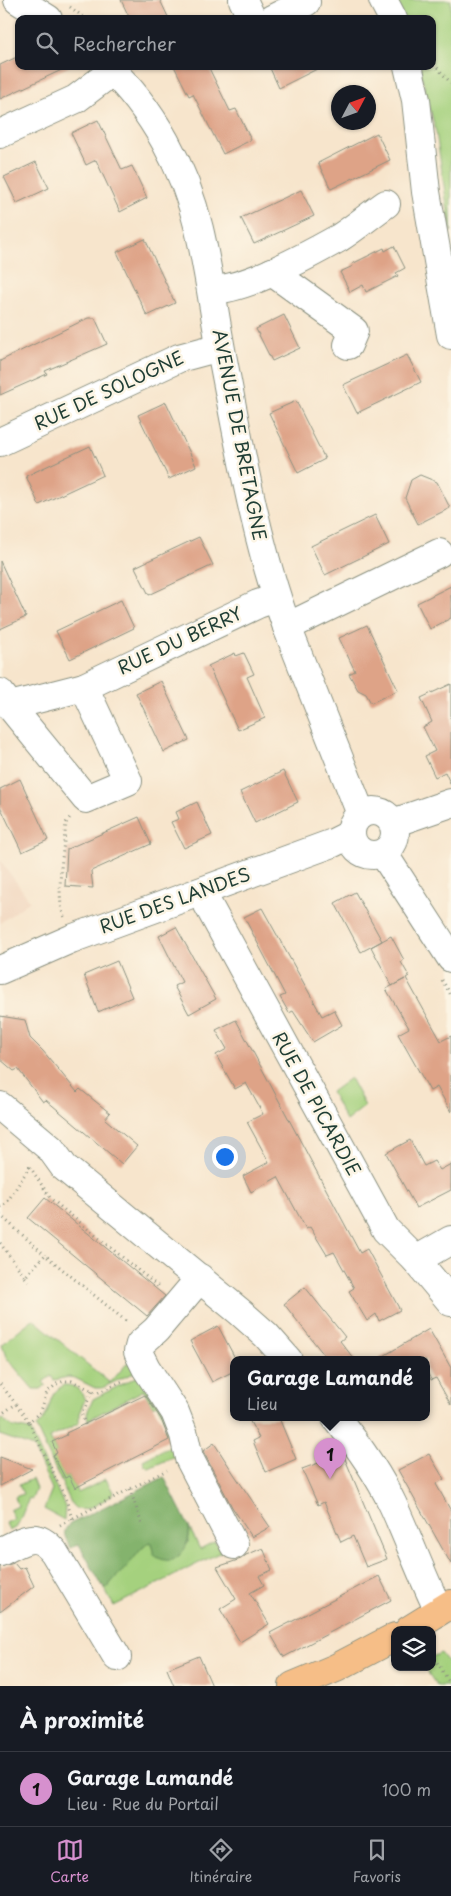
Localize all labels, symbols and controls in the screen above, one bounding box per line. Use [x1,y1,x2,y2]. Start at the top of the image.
search box [15,15,436,70]
icon: search [33,29,61,57]
text: Rechercher [73,29,176,57]
north arrow [331,85,376,130]
street label: AVENUE DE BRETAGNE [207,327,274,543]
street label: RUE DE SOLOGNE [29,343,188,436]
street label: RUE DU BERRY [113,599,246,680]
street label: RUE DES LANDES [95,860,254,939]
street label: RUE DE PICARDIE [266,1026,368,1180]
your location [212,1144,238,1170]
popup [230,1356,430,1421]
text: Garage Lamandé [247,1363,413,1391]
text: Lieu [247,1391,278,1415]
pin: 1 [314,1438,346,1479]
map controls [391,1626,436,1671]
button: layers [391,1626,436,1671]
text: À proximité [20,1703,144,1735]
text: Garage Lamandé [67,1763,233,1791]
text: 1 [32,1777,40,1801]
text: 100 m [382,1777,431,1801]
text: Lieu · Rue du Portail [67,1791,219,1815]
tab: Carte [50,1836,89,1887]
tab: Itinéraire [189,1836,252,1887]
tab: Favoris [353,1836,401,1887]

